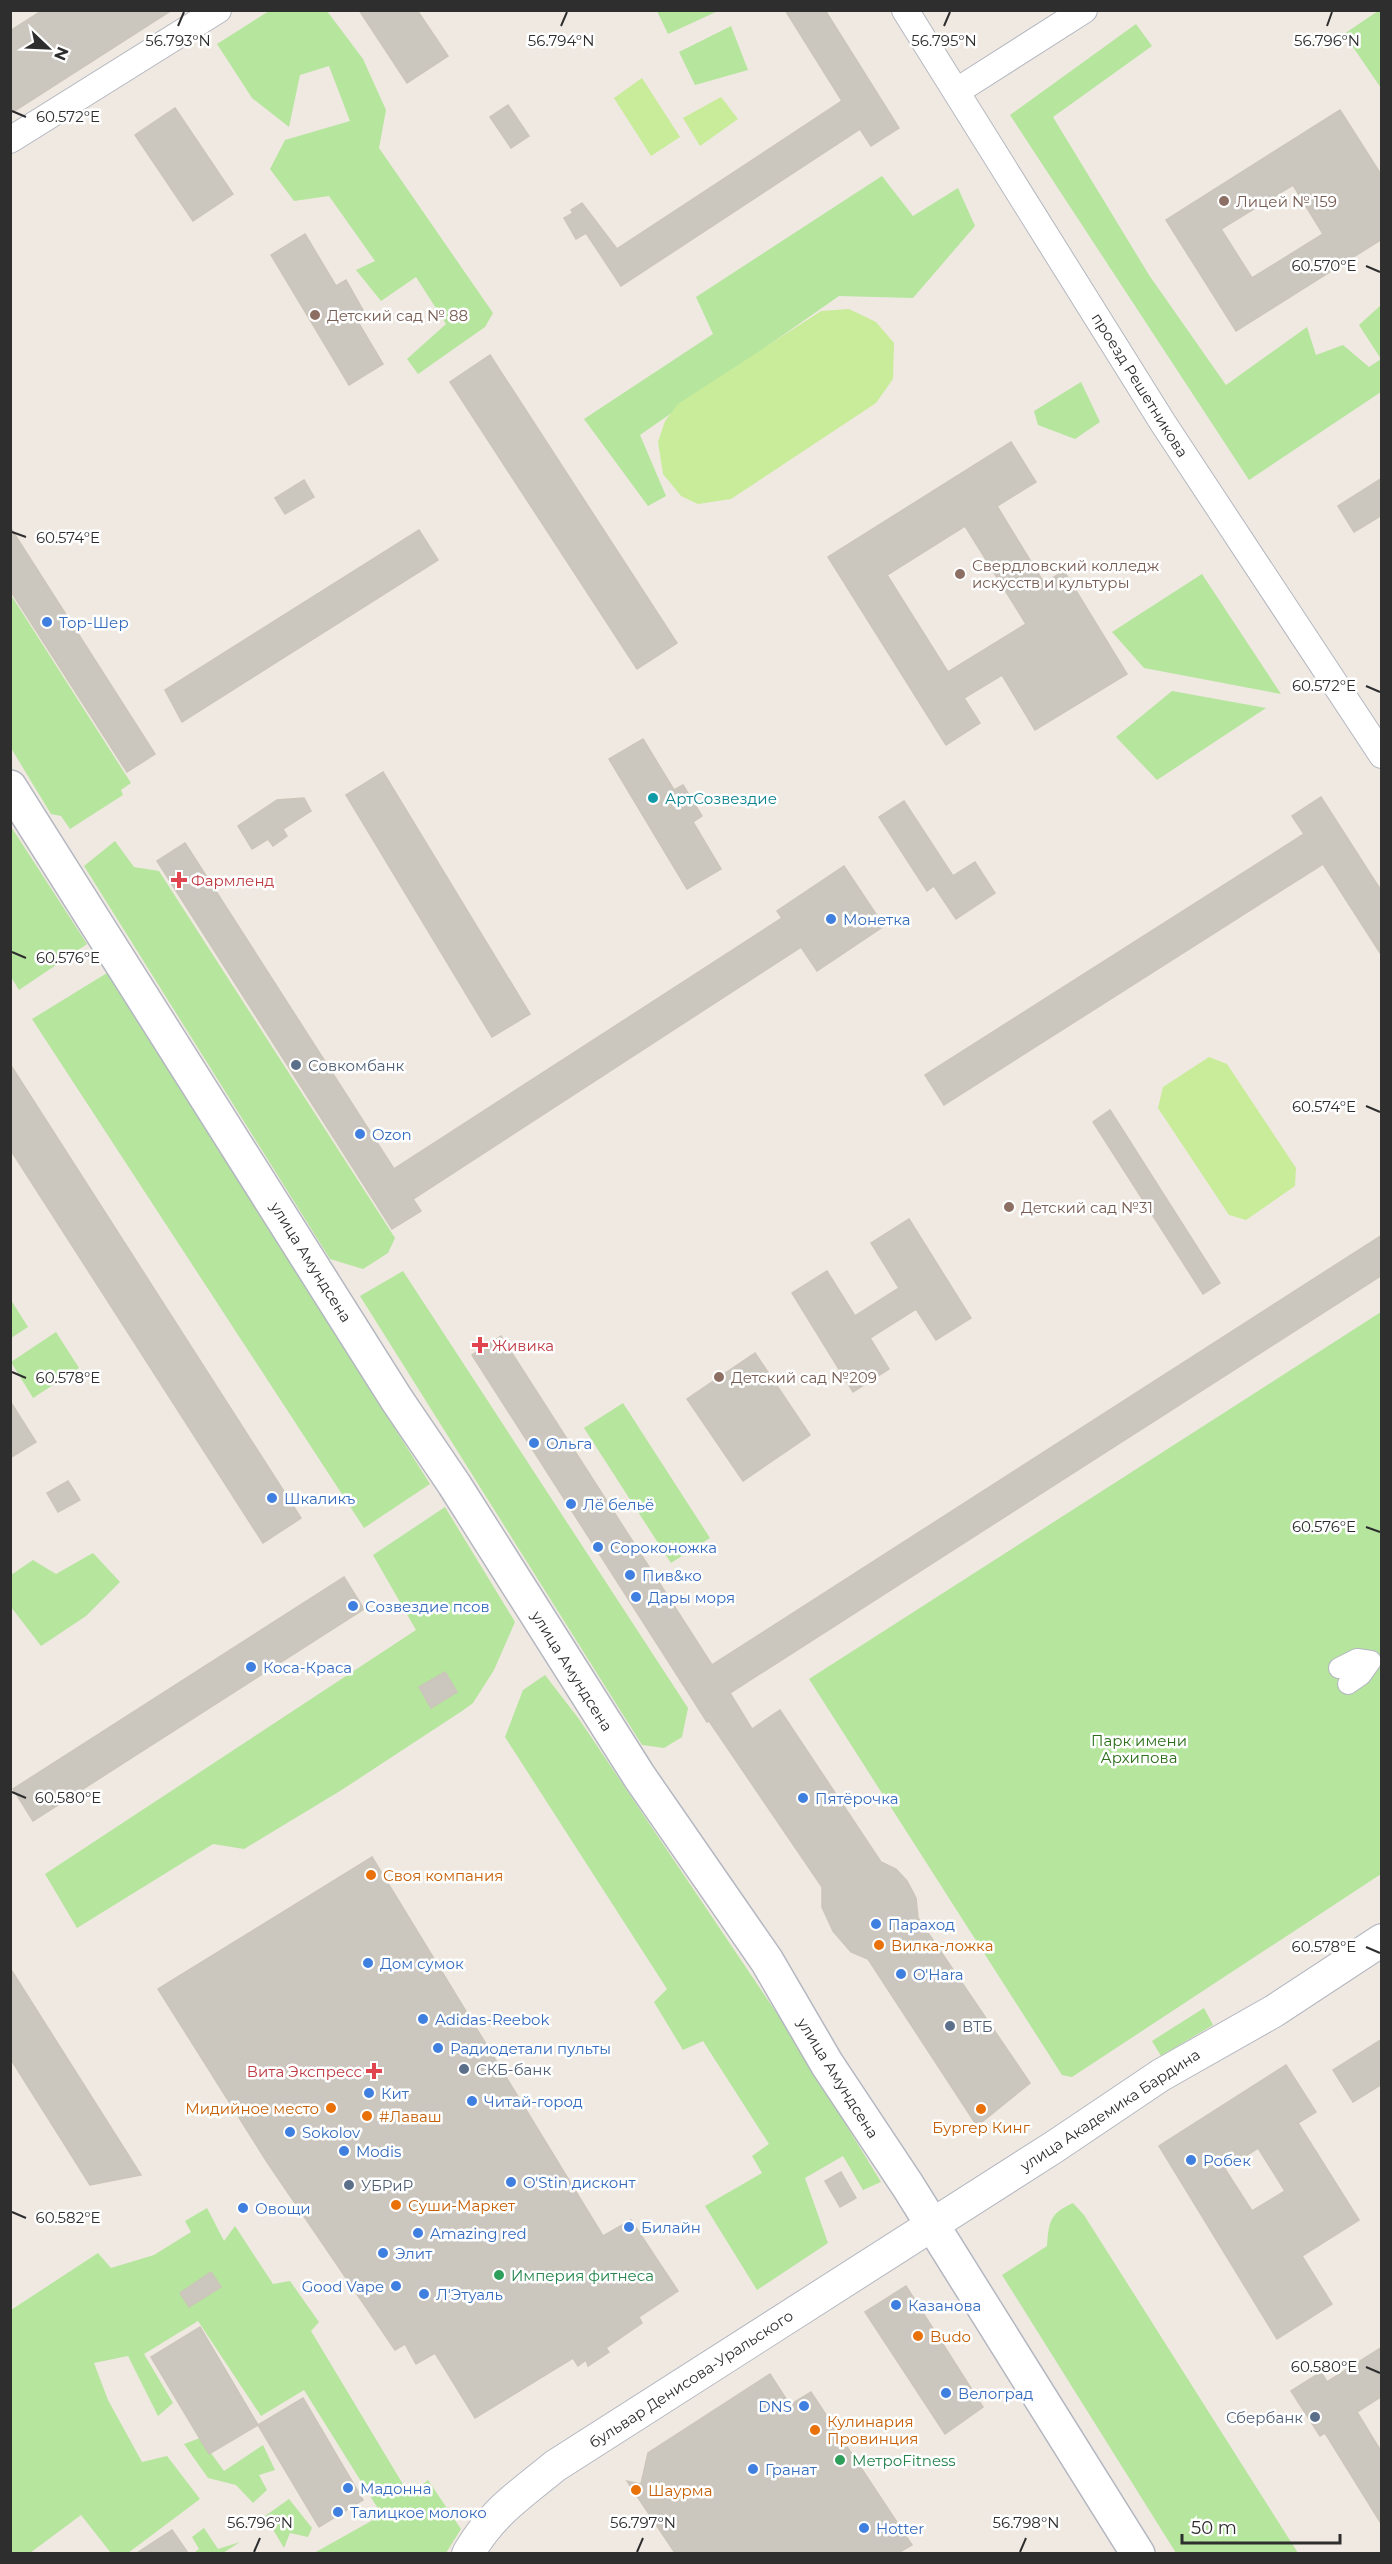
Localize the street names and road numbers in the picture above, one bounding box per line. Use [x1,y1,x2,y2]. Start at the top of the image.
street label: проезд Решетникова [1088,309,1192,461]
street label: улица Амундсена [266,1197,356,1326]
street label: улица Амундсена [527,1606,617,1735]
street label: улица Амундсена [793,2013,883,2142]
street label: улица Академика Бардина [1016,2045,1203,2176]
street label: бульвар Денисова-Уральского [585,2306,797,2452]

